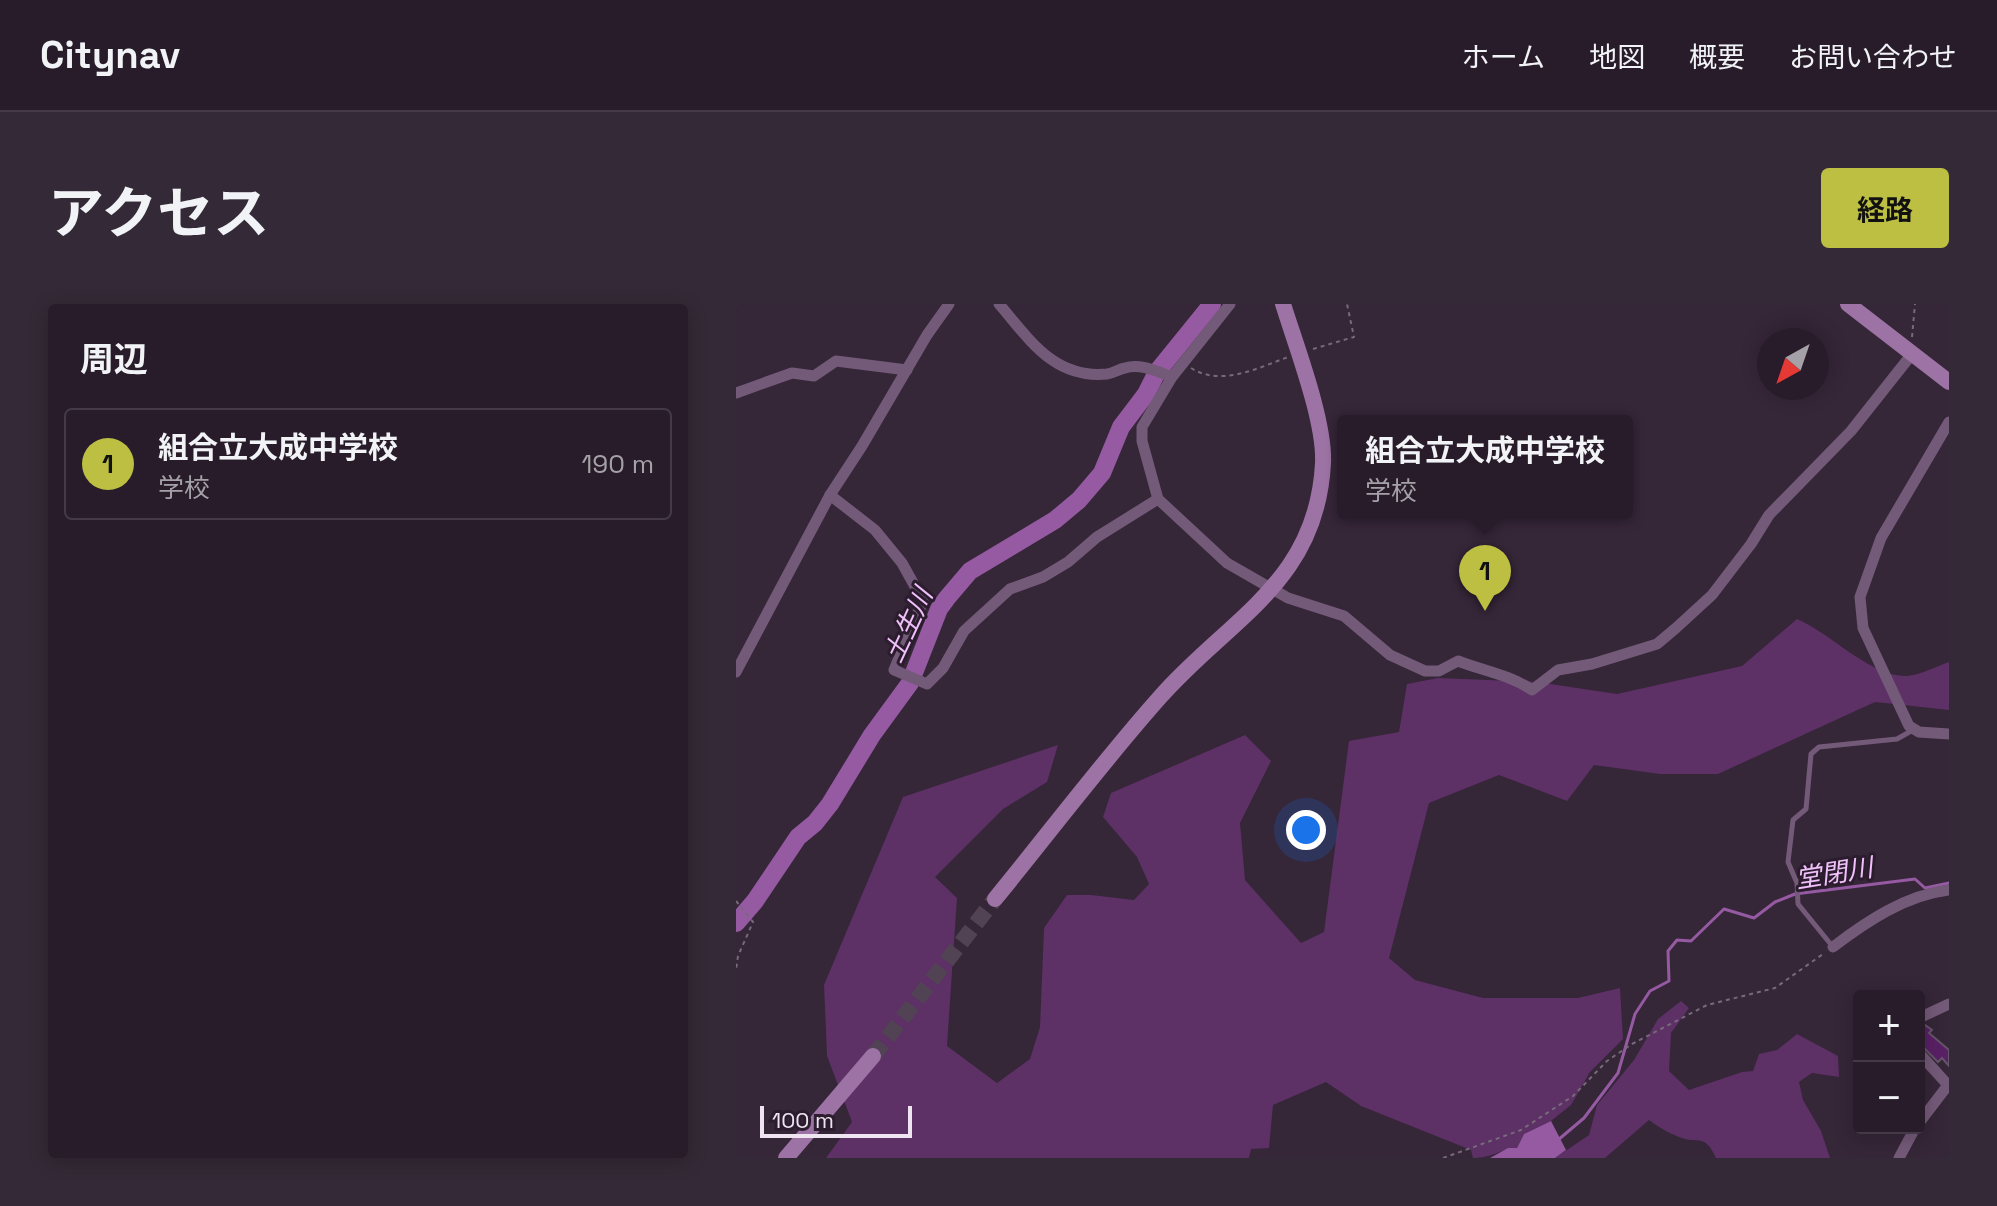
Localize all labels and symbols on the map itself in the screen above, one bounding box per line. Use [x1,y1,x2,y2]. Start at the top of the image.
north arrow [1757,328,1829,400]
pin: 1 [1459,545,1511,611]
water label: 土生川 [876,580,941,668]
your location [1286,810,1326,850]
water label: 堂閉川 [1793,850,1878,896]
scale bar [760,1102,912,1138]

